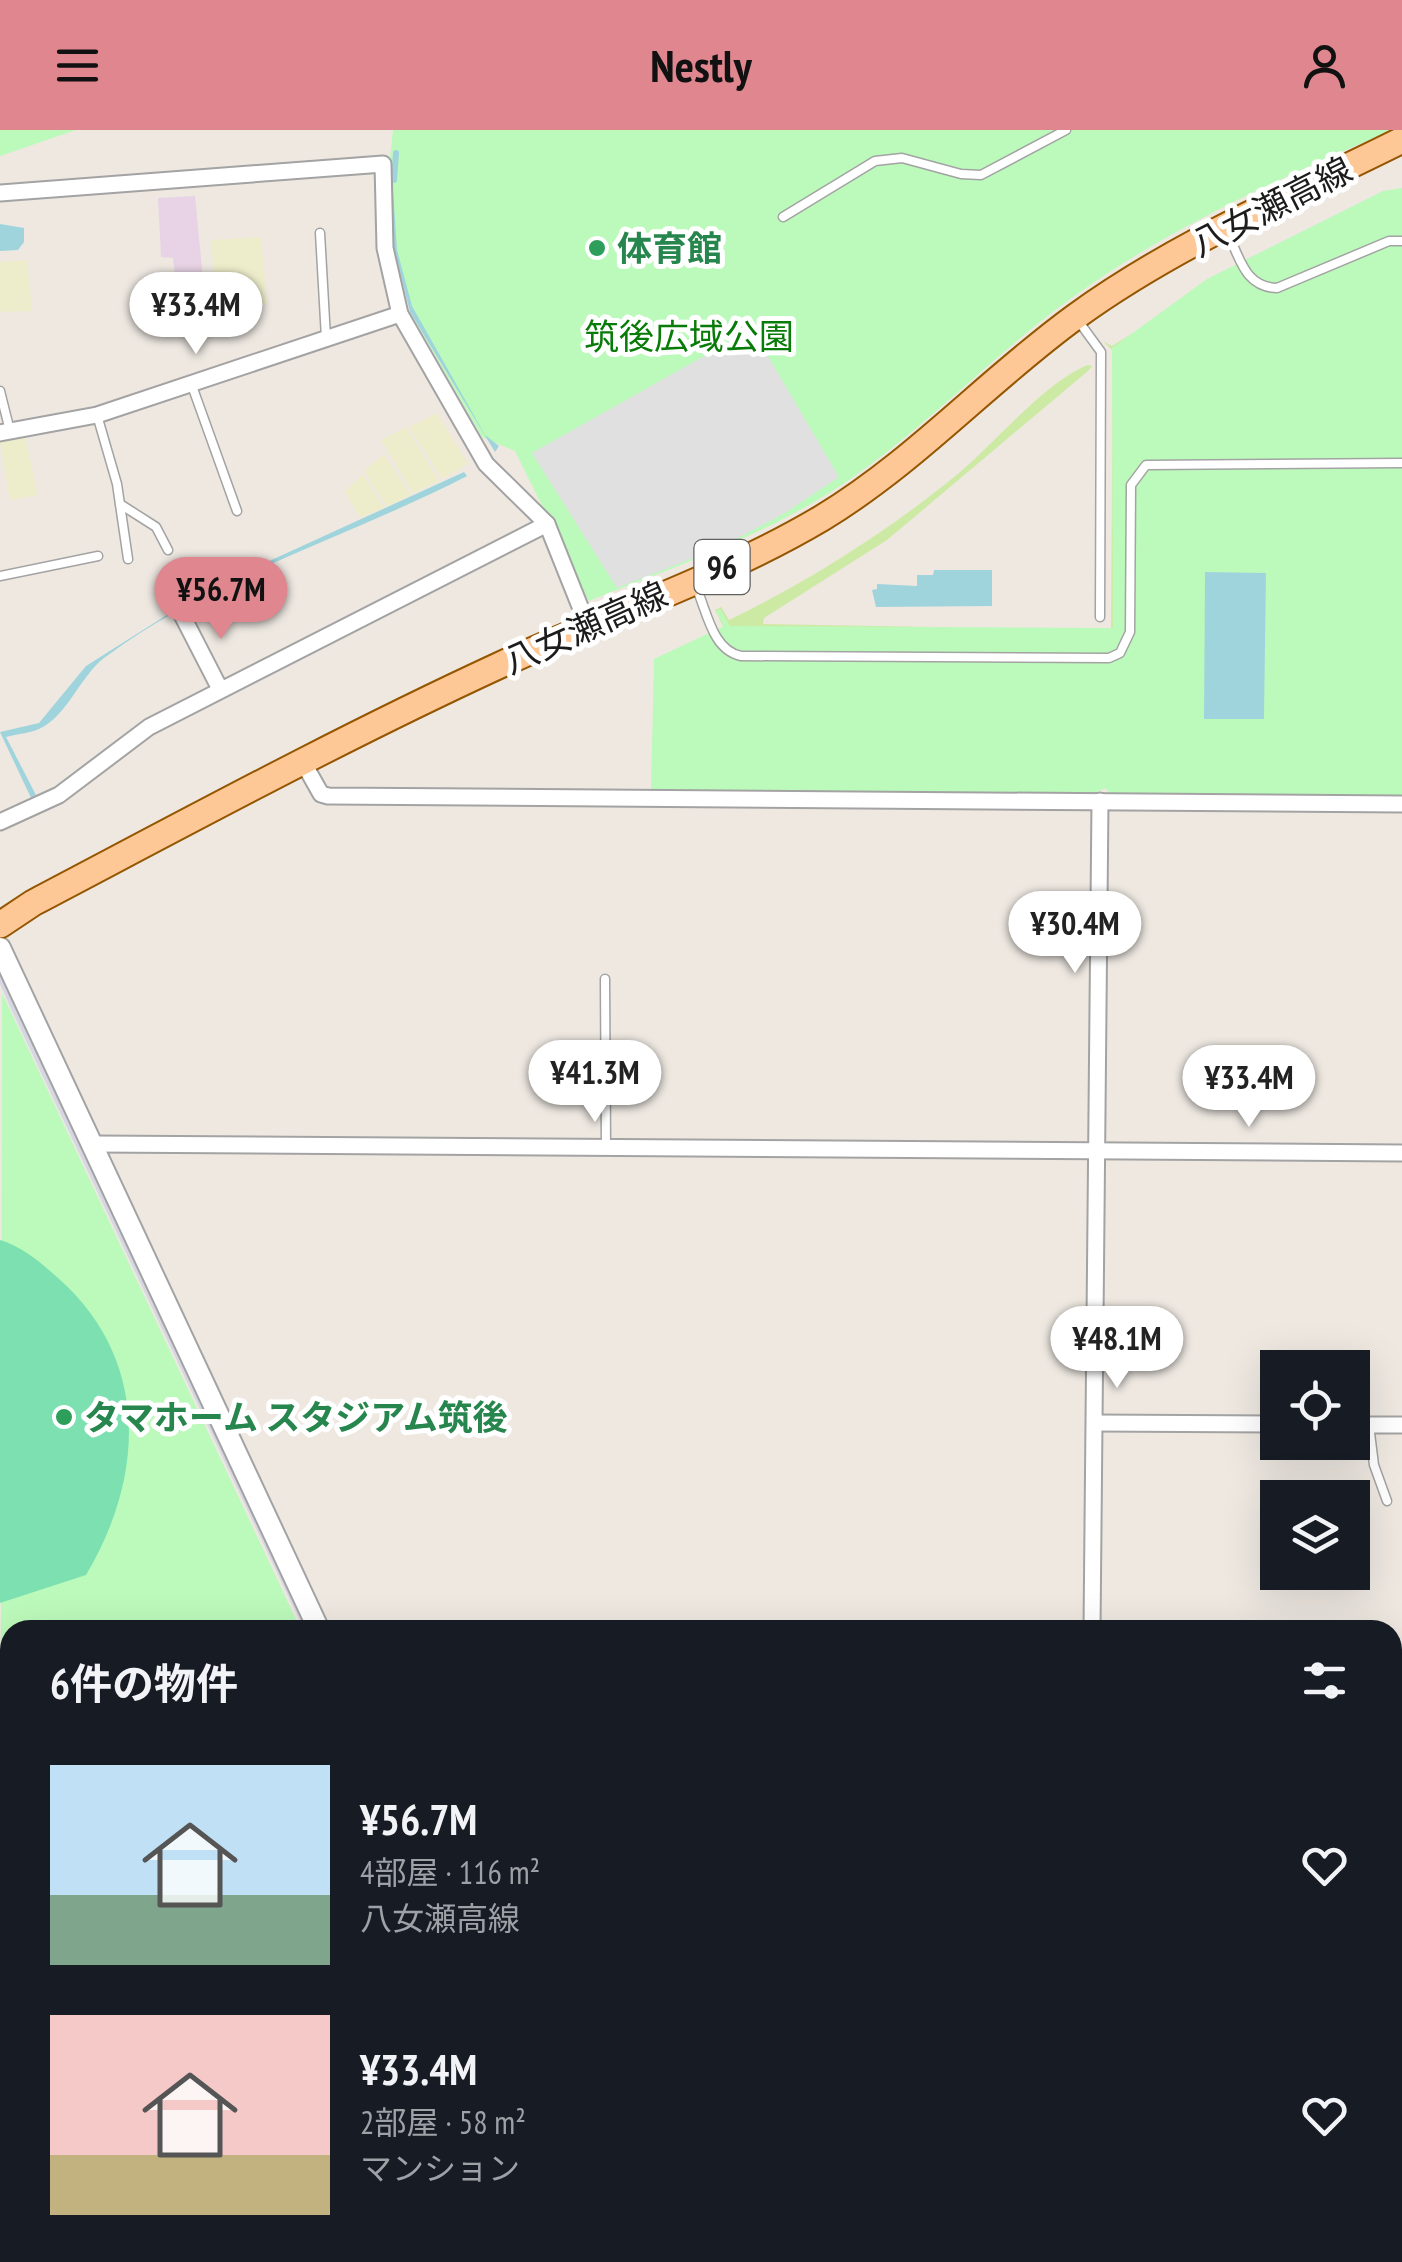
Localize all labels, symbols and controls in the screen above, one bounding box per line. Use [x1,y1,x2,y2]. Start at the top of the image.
text: Nestly [650,36,752,94]
icon: menu [50,38,105,93]
icon: person [1297,38,1352,93]
street label: 八女瀬高線 [1183,146,1359,266]
place label: 体育館 [617,225,722,271]
marker: 体育館 [586,237,608,259]
pin: ¥33.4M [115,272,277,357]
text: ¥33.4M [151,283,241,325]
park label: 筑後広域公園 [584,313,794,359]
road number: 96 [694,540,750,594]
pin: ¥56.7M [140,557,302,642]
text: ¥56.7M [176,568,266,610]
street label: 八女瀬高線 [496,570,674,684]
pin: ¥30.4M [994,891,1156,976]
text: ¥30.4M [1030,902,1120,944]
pin: ¥41.3M [514,1040,676,1125]
pin: ¥33.4M [1168,1045,1330,1130]
text: ¥41.3M [550,1051,640,1093]
text: ¥33.4M [1204,1056,1294,1098]
pin: ¥48.1M [1036,1306,1198,1391]
text: ¥48.1M [1072,1317,1162,1359]
map controls [1260,1350,1370,1590]
button: locate [1260,1350,1370,1460]
place label: タマホーム スタジアム筑後 [84,1394,508,1440]
marker: タマホーム スタジアム筑後 [53,1406,75,1428]
button: layers [1260,1480,1370,1590]
icon: filters [1297,1653,1352,1708]
text: 6件の物件 [50,1656,238,1711]
text: ¥56.7M [360,1792,477,1847]
icon: home [130,1805,250,1925]
icon: heart [1297,1838,1352,1893]
text: 4部屋 · 116 m² [360,1851,540,1893]
text: 八女瀬高線 [360,1897,520,1939]
text: ¥33.4M [360,2042,477,2097]
icon: home [130,2055,250,2175]
icon: heart [1297,2088,1352,2143]
text: 2部屋 · 58 m² [360,2101,526,2143]
text: マンション [360,2147,520,2189]

